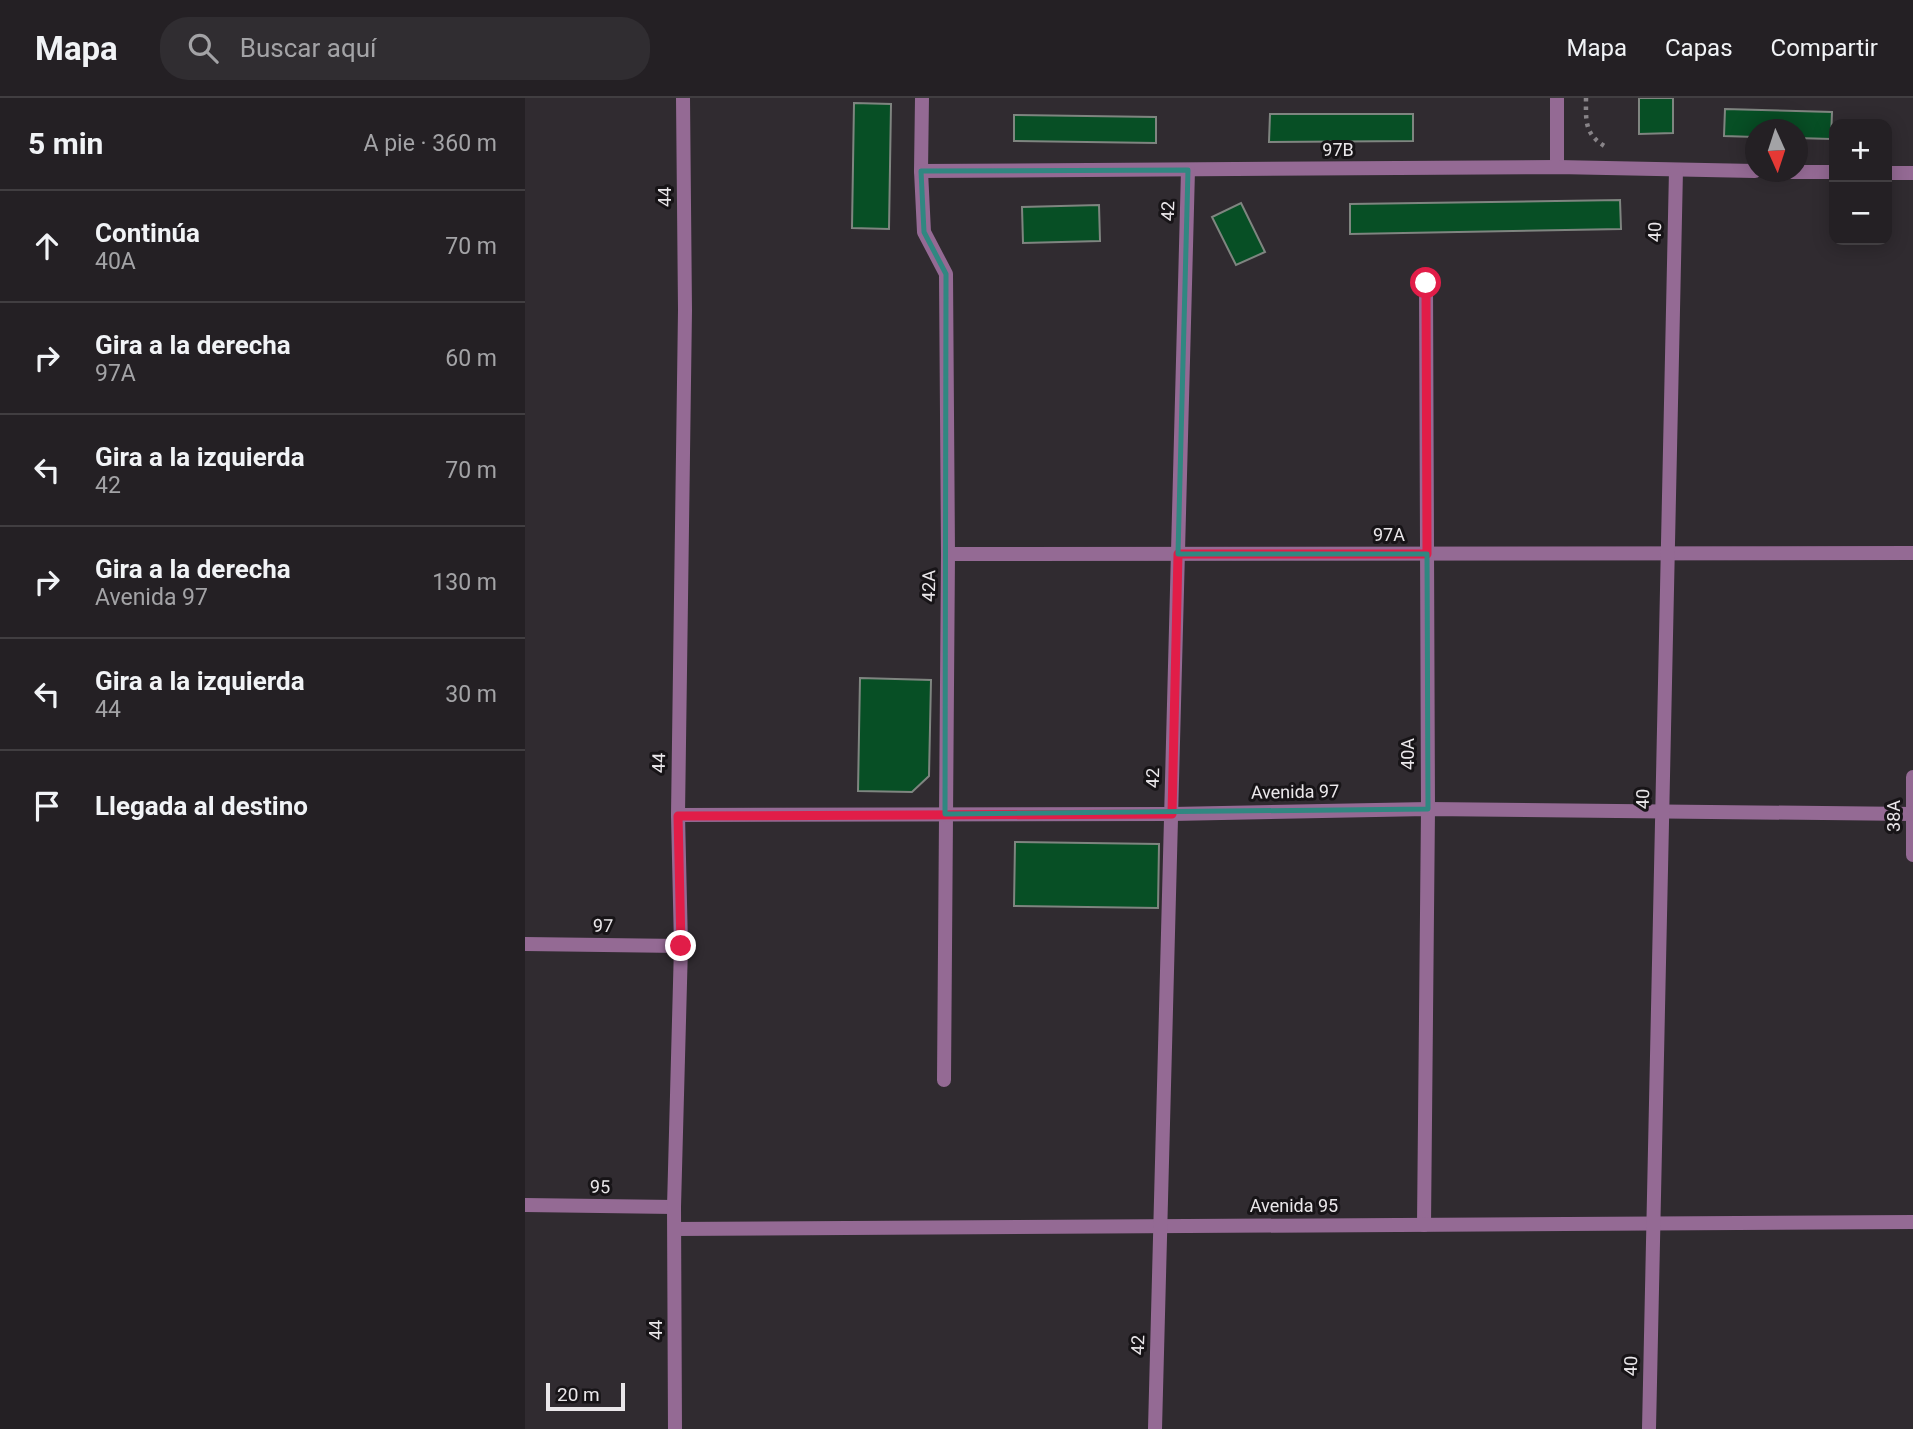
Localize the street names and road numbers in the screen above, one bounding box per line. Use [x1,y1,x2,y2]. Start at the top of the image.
street label: 97B [1322,139,1354,160]
street label: 44 [654,187,675,207]
street label: 42 [1157,201,1178,221]
street label: 40 [1644,222,1665,242]
street label: 97A [1373,524,1405,545]
street label: 42A [918,570,939,602]
street label: 40A [1397,738,1418,770]
street label: 44 [648,753,669,773]
street label: 42 [1142,768,1163,788]
street label: Avenida 97 [1251,780,1339,803]
street label: 40 [1632,789,1653,809]
street label: 38A [1883,800,1904,832]
street label: 97 [593,915,613,936]
street label: 95 [590,1176,610,1197]
street label: Avenida 95 [1250,1195,1338,1216]
street label: 44 [645,1320,666,1340]
street label: 42 [1127,1335,1148,1355]
street label: 40 [1620,1356,1641,1376]

